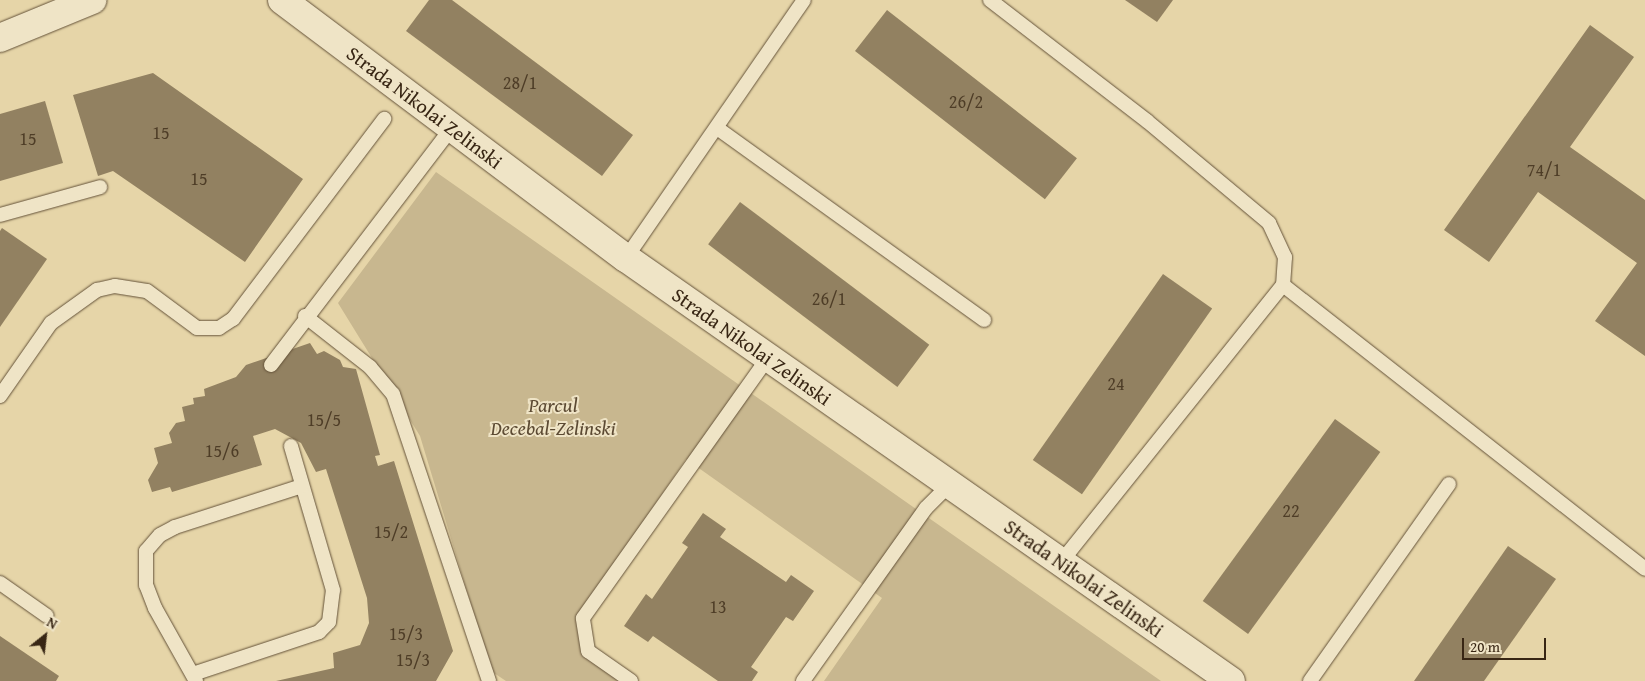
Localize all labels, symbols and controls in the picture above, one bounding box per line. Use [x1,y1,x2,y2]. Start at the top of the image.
street label: Strada Nikolai Zelinski [342,41,508,173]
house number: 28/1 [503,72,537,94]
house number: 26/2 [949,91,983,113]
house number: 15 [152,122,170,144]
house number: 15 [19,128,37,150]
house number: 74/1 [1527,159,1561,181]
house number: 15 [190,168,208,190]
street label: Strada Nikolai Zelinski [668,282,836,410]
house number: 26/1 [812,288,846,310]
house number: 24 [1107,373,1125,395]
park label: Parcul Decebal-Zelinski [490,393,616,440]
house number: 15/5 [307,409,341,431]
house number: 15/6 [205,440,239,462]
house number: 22 [1282,500,1300,522]
street label: Strada Nikolai Zelinski [1000,514,1168,642]
house number: 15/2 [374,521,408,543]
house number: 13 [709,596,727,618]
north arrow [20,611,70,661]
text: N [43,612,61,634]
house number: 15/3 [389,623,423,645]
scale bar [1465,628,1549,660]
text: 20 m [1470,636,1500,657]
house number: 15/3 [396,649,430,671]

